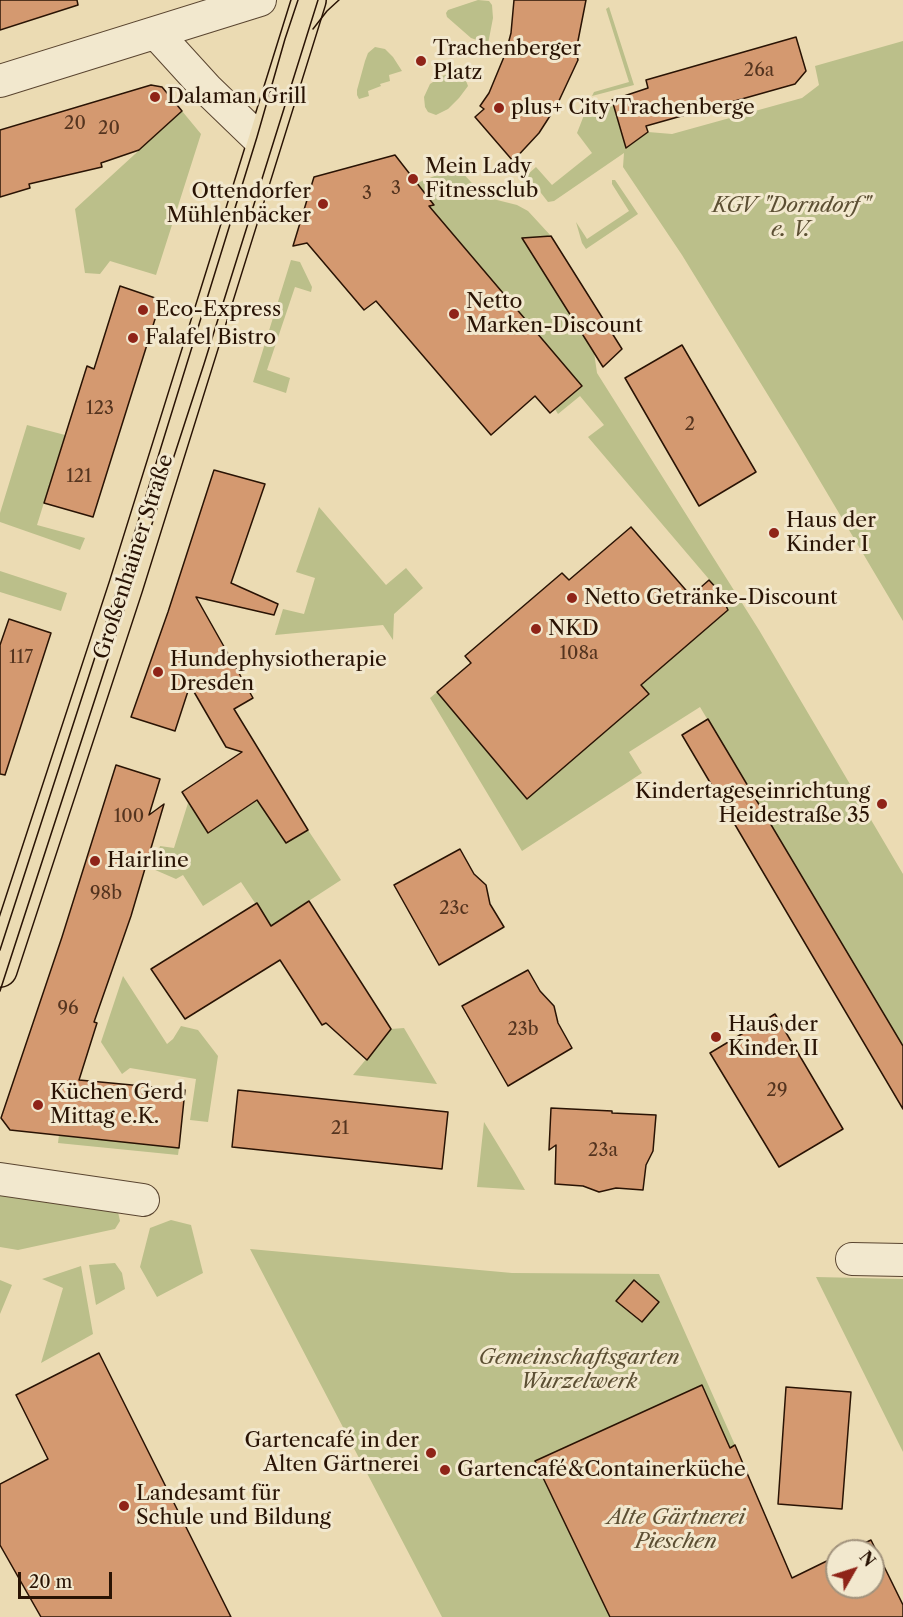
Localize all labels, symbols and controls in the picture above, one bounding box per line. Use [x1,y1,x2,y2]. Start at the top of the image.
place label: Trachenberger Platz [433,36,581,86]
marker: Trachenberger Platz [414,54,428,68]
house number: 26a [744,60,774,82]
place label: Dalaman Grill [167,84,306,110]
marker: Dalaman Grill [148,90,162,104]
place label: plus+ City Trachenberge [511,95,755,121]
marker: plus+ City Trachenberge [492,101,506,115]
house number: 20 [64,113,86,135]
house number: 20 [98,118,120,140]
place label: Mein Lady Fitnessclub [425,154,538,204]
marker: Mein Lady Fitnessclub [406,172,420,186]
house number: 3 [391,178,401,200]
place label: Ottendorfer Mühlenbäcker [167,179,311,229]
house number: 3 [362,183,372,205]
park label: KGV "Dorndorf" e. V. [713,193,869,243]
marker: Ottendorfer Mühlenbäcker [316,197,330,211]
place label: Netto Marken-Discount [466,289,643,339]
place label: Eco-Express [155,297,281,323]
marker: Eco-Express [136,303,150,317]
marker: Netto Marken-Discount [447,307,461,321]
place label: Falafel Bistro [145,325,276,351]
marker: Falafel Bistro [126,331,140,345]
house number: 123 [86,398,114,420]
house number: 2 [685,414,695,436]
street label: Großenhainer Straße [89,451,179,663]
house number: 121 [66,466,92,488]
place label: Haus der Kinder I [786,508,876,558]
marker: Haus der Kinder I [767,526,781,540]
place label: Netto Getränke-Discount [584,585,837,611]
marker: Netto Getränke-Discount [565,591,579,605]
place label: NKD [548,616,599,642]
marker: NKD [529,622,543,636]
house number: 108a [559,643,599,665]
house number: 117 [9,647,33,669]
place label: Hundephysiotherapie Dresden [170,647,387,697]
marker: Hundephysiotherapie Dresden [151,665,165,679]
place label: Kindertageseinrichtung Heidestraße 35 [635,779,870,829]
marker: Kindertageseinrichtung Heidestraße 35 [875,797,889,811]
house number: 100 [114,806,144,828]
place label: Hairline [107,848,189,874]
marker: Hairline [88,854,102,868]
house number: 98b [90,883,122,905]
house number: 23c [439,898,469,920]
house number: 96 [57,998,79,1020]
place label: Haus der Kinder II [728,1012,819,1062]
house number: 23b [507,1019,539,1041]
marker: Haus der Kinder II [709,1030,723,1044]
place label: Küchen Gerd Mittag e.K. [50,1080,184,1130]
house number: 29 [767,1080,787,1102]
marker: Küchen Gerd Mittag e.K. [31,1098,45,1112]
house number: 21 [331,1118,349,1140]
house number: 23a [588,1140,618,1162]
park label: Gemeinschaftsgarten Wurzelwerk [478,1345,680,1395]
place label: Gartencafé in der Alten Gärtnerei [245,1428,419,1478]
marker: Gartencafé in der Alten Gärtnerei [424,1446,438,1460]
place label: Gartencafé&Containerküche [457,1457,746,1483]
marker: Gartencafé&Containerküche [438,1463,452,1477]
place label: Landesamt für Schule und Bildung [136,1481,331,1531]
marker: Landesamt für Schule und Bildung [117,1499,131,1513]
park label: Alte Gärtnerei Pieschen [607,1505,745,1555]
north arrow [825,1539,885,1599]
text: N [855,1547,880,1571]
scale bar [21,1560,116,1598]
text: 20 m [29,1571,72,1593]

